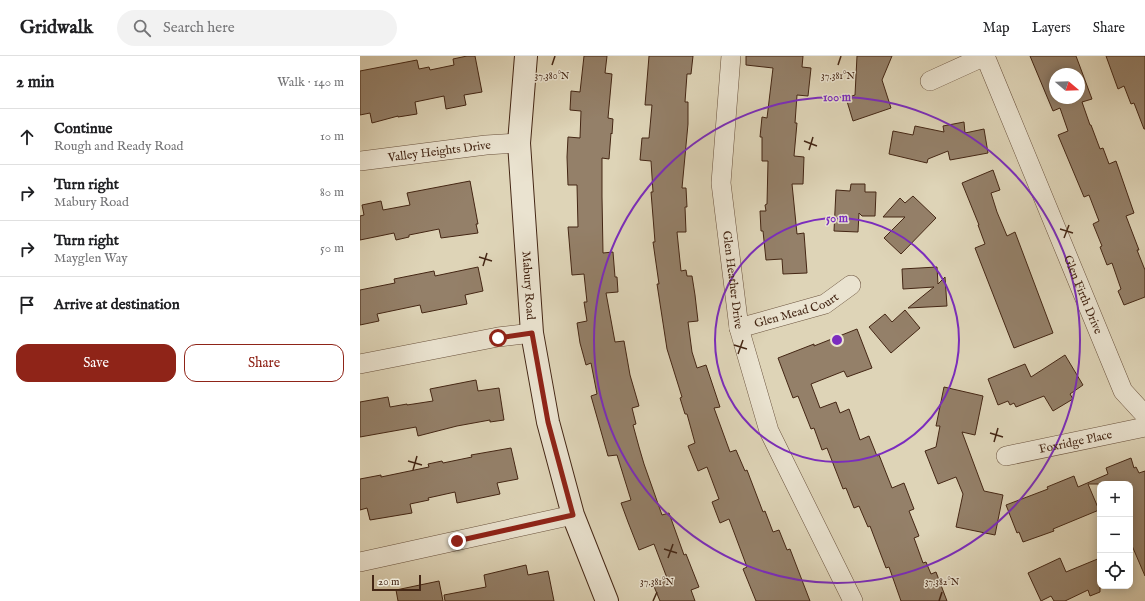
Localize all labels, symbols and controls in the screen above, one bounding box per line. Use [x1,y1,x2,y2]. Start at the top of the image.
search box [117,10,397,46]
text: Gridwalk [20,16,93,40]
icon: search [131,17,153,39]
text: Search here [163,18,235,37]
text: Map [983,19,1010,37]
text: Layers [1032,19,1071,37]
text: Share [1093,19,1125,37]
north arrow [1049,68,1085,104]
text: 37.380°N [535,70,570,83]
text: 37.381°N [821,70,855,83]
text: 2 min [16,72,54,93]
text: Walk · 140 m [277,74,344,91]
text: 100 m [823,90,852,105]
text: Continue [54,119,112,138]
icon: ahead [16,126,38,148]
text: 10 m [320,128,344,145]
street label: Valley Heights Drive [386,137,492,165]
text: Rough and Ready Road [54,138,184,155]
text: Turn right [54,175,119,194]
icon: right [16,182,38,204]
text: 80 m [320,184,344,201]
text: Mabury Road [54,194,129,211]
text: 50 m [826,211,849,226]
street label: Glen Heather Drive [719,230,747,330]
text: Turn right [54,231,119,250]
icon: right [16,238,38,260]
text: 50 m [320,240,344,257]
text: Mayglen Way [54,250,128,267]
street label: Mabury Road [519,250,539,321]
street label: Glen Firth Drive [1060,253,1106,337]
street label: Glen Mead Court [752,289,841,331]
icon: arrive [16,294,38,316]
text: Arrive at destination [54,295,180,314]
route start [489,329,507,347]
centre of rings [830,333,844,347]
button: Save [16,344,176,382]
button: Share [184,344,344,382]
street label: Foxridge Place [1038,426,1114,456]
map controls [1097,481,1133,589]
button: + [1097,481,1133,517]
button: − [1097,517,1133,553]
route end [448,532,466,550]
button: locate [1097,553,1133,589]
scale bar [372,573,421,592]
text: 20 m [378,575,399,589]
text: 37.381°N [640,576,674,589]
text: 37.382°N [925,576,960,589]

